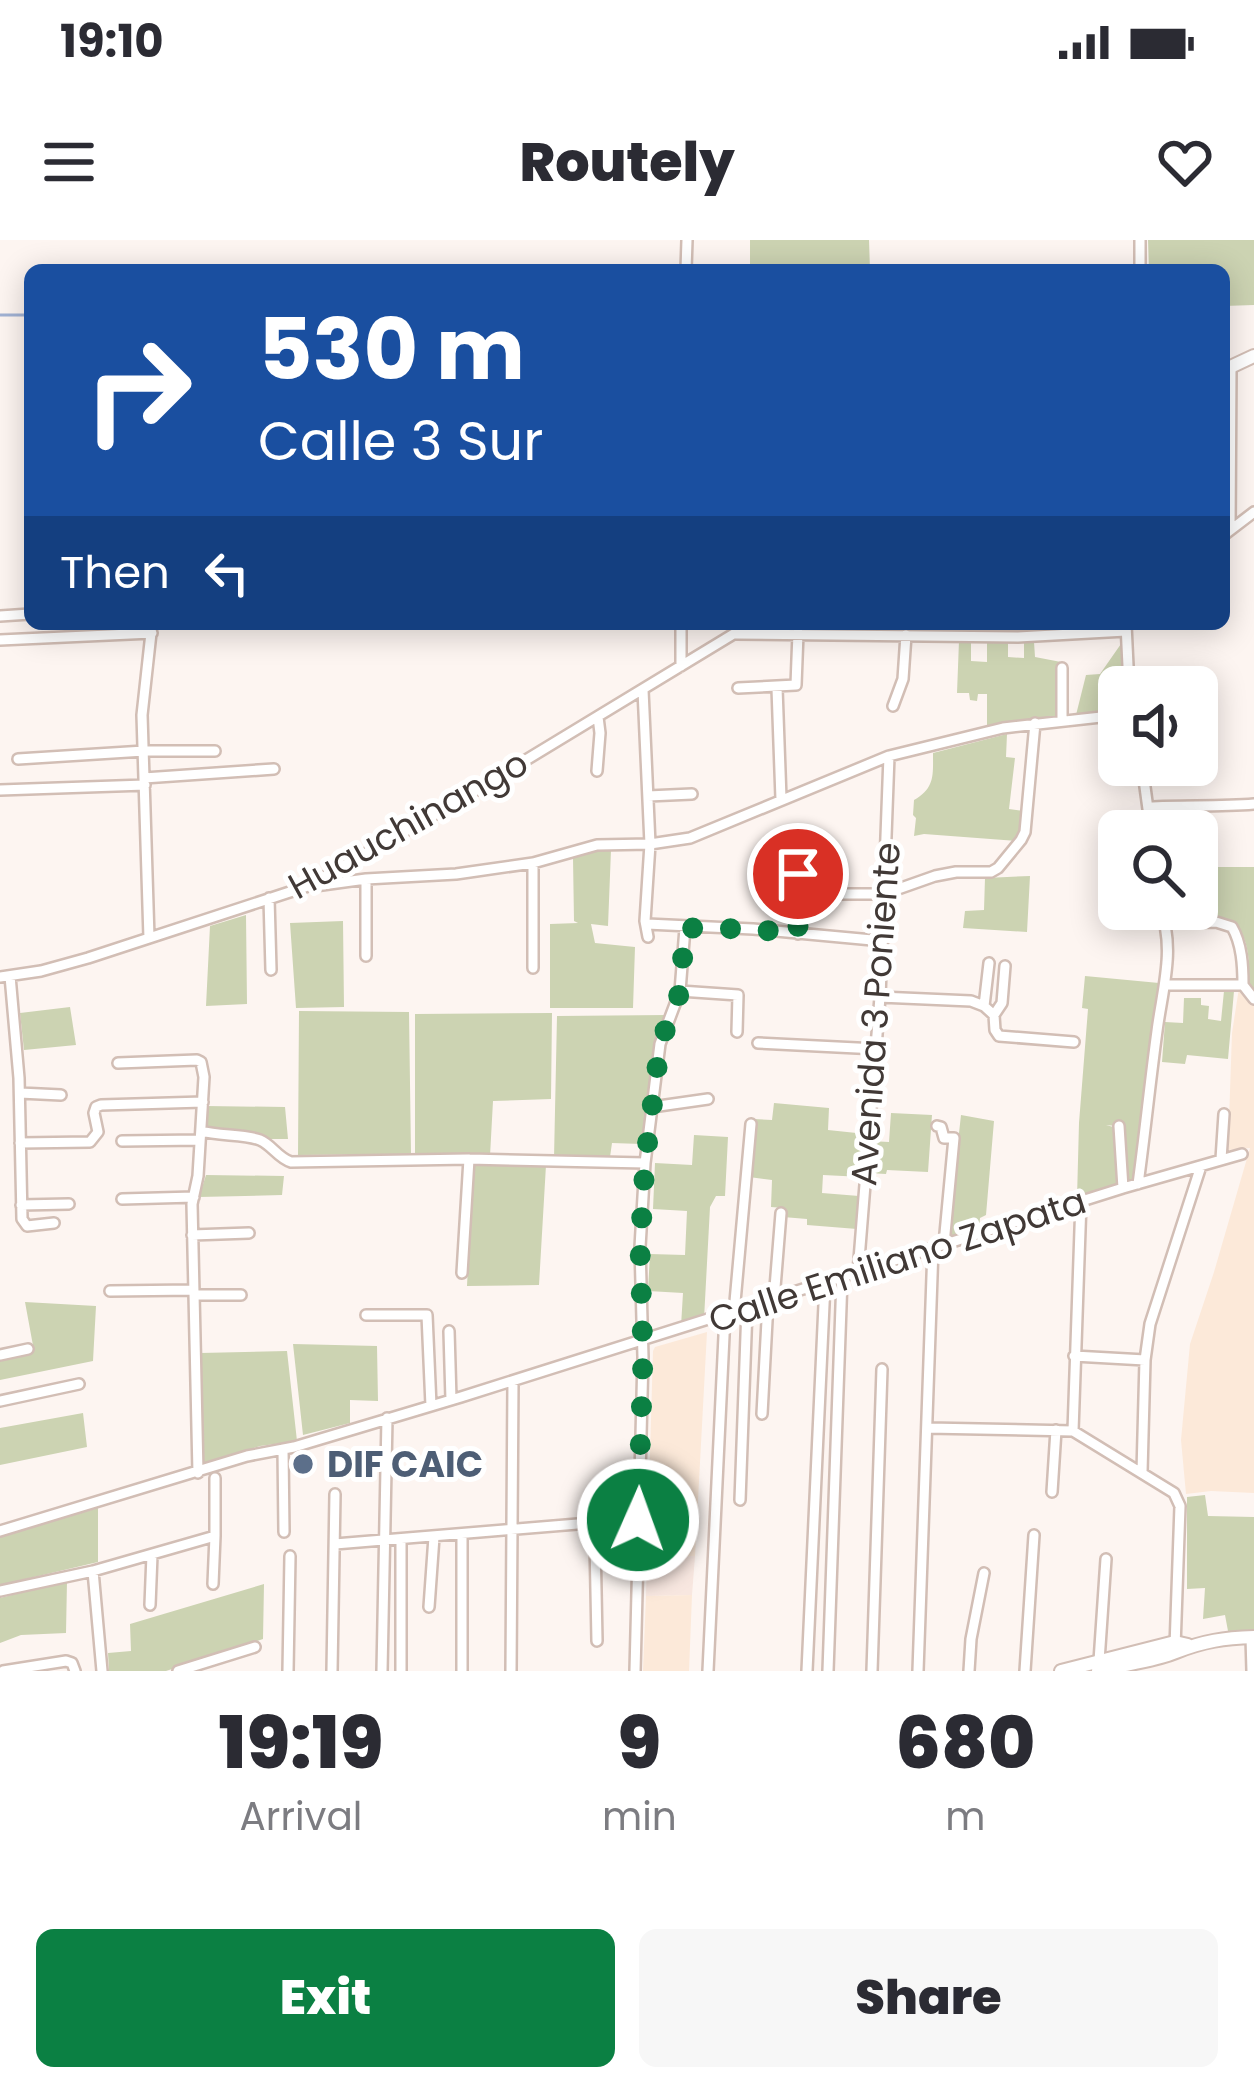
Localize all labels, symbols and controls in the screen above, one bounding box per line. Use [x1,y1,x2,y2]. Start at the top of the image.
text: 19:10 [60,10,164,73]
text: Routely [519,124,735,200]
icon: menu [36,129,102,195]
icon: heart [1152,129,1218,195]
text: 530 m [258,291,525,408]
icon: right [60,312,216,468]
text: Calle 3 Sur [258,403,543,479]
icon: left [194,540,260,606]
text: Then [60,541,170,604]
map controls [1098,666,1218,930]
button: sound [1098,666,1218,786]
street label: Huauchinango [279,737,537,911]
button: search [1098,810,1218,930]
pin [747,823,849,925]
icon: arrive [765,841,831,907]
street label: Avenida 3 Poniente [838,841,913,1188]
street label: Calle Emiliano Zapata [702,1175,1092,1346]
place label: DIF CAIC [327,1439,483,1490]
marker: DIF CAIC [290,1451,316,1477]
position arrow [575,1457,701,1583]
text: 19:19 [219,1692,383,1793]
text: 9 [618,1692,661,1793]
text: 680 [895,1692,1035,1793]
text: Arrival [240,1789,362,1844]
text: min [602,1789,677,1844]
text: m [945,1789,985,1844]
button: Exit [36,1929,615,2067]
button: Share [639,1929,1218,2067]

